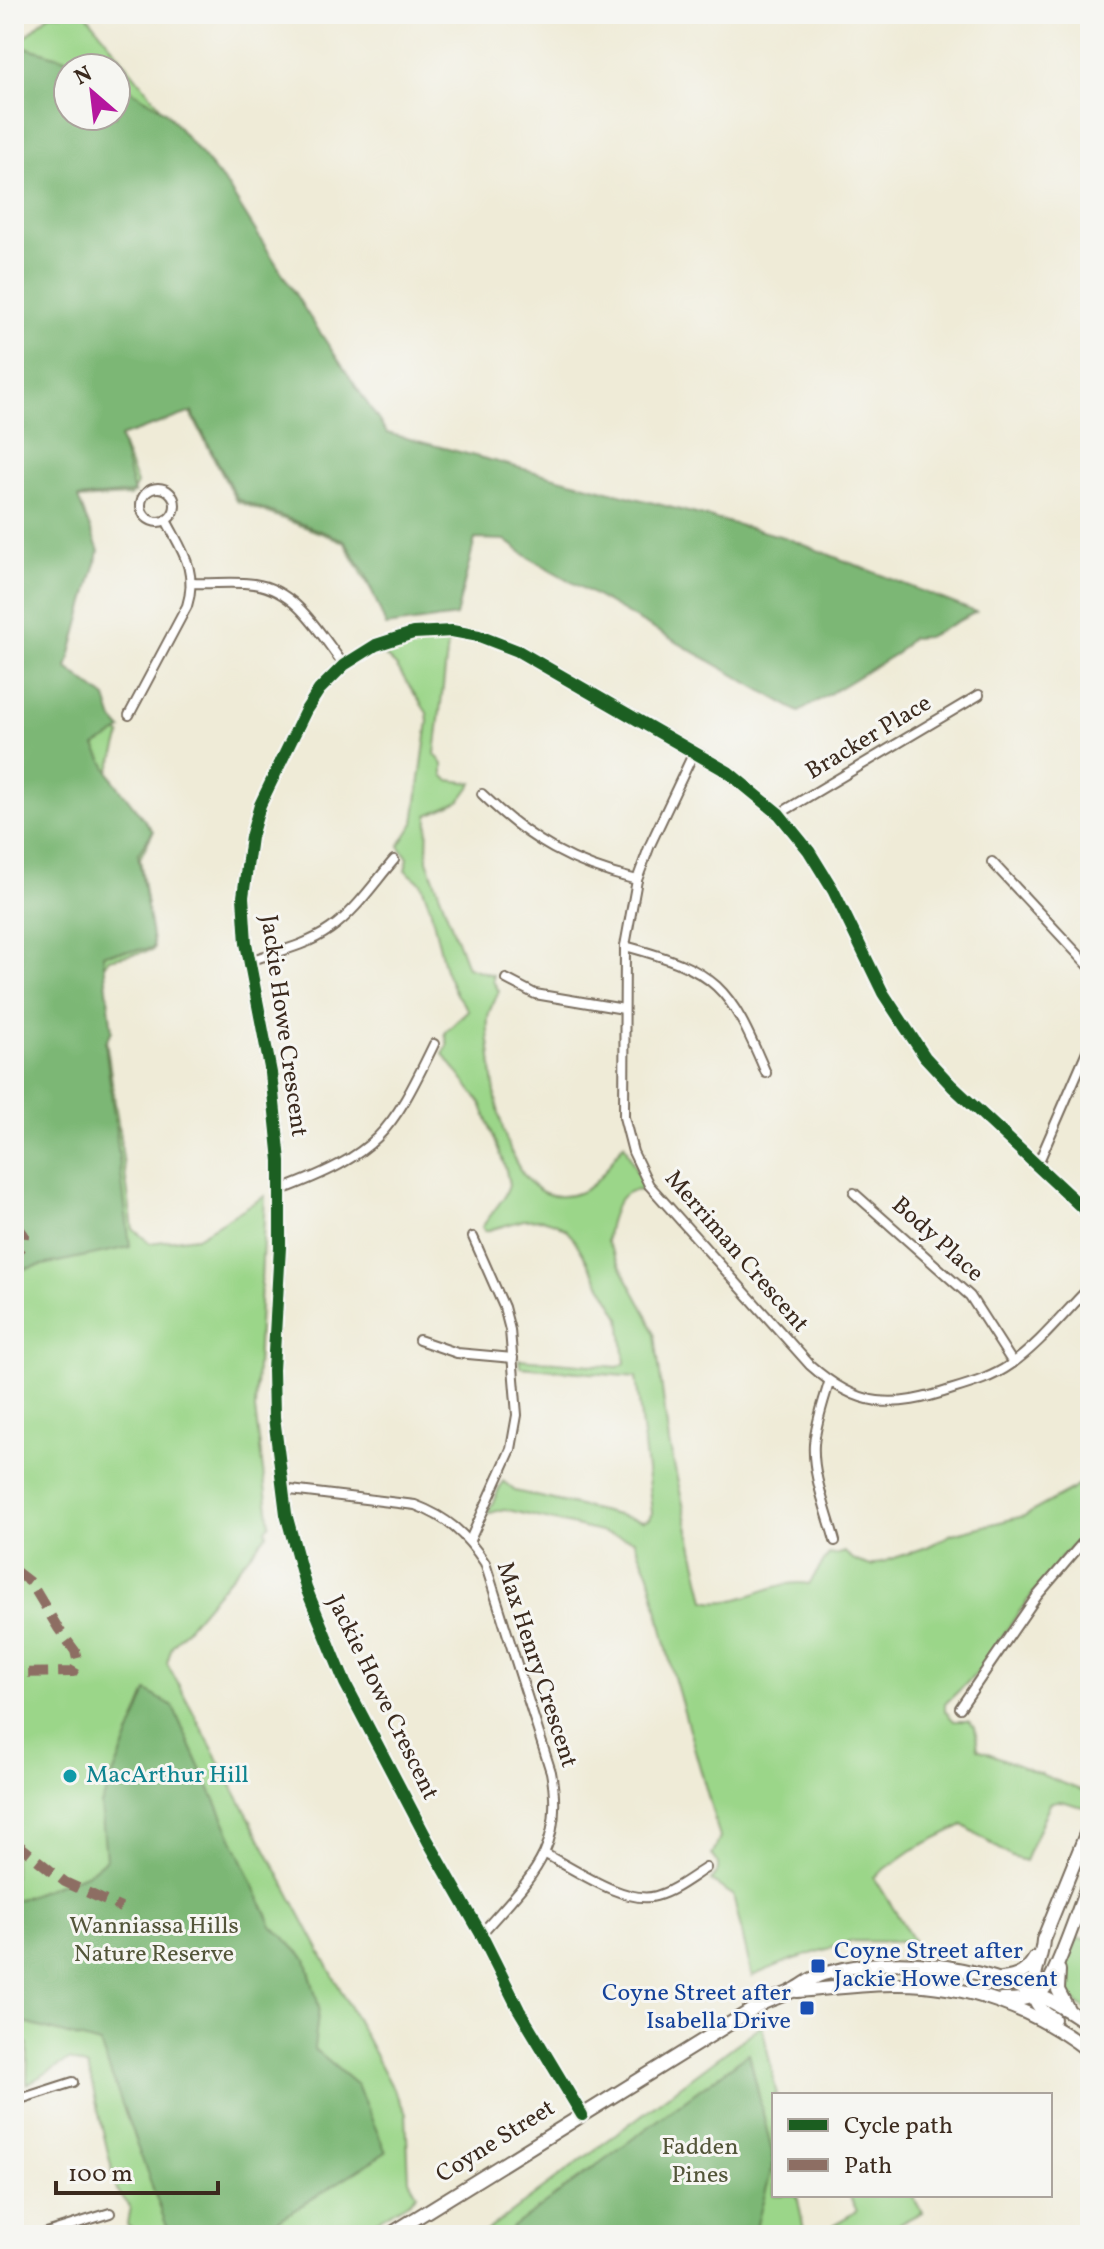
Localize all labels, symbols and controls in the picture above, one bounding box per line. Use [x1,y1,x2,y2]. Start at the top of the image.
north arrow [52,52,132,132]
text: N [69,59,98,94]
street label: Bracker Place [800,687,938,789]
street label: Jackie Howe Crescent [251,913,315,1139]
street label: Merriman Crescent [656,1163,816,1341]
street label: Body Place [883,1189,991,1291]
street label: Max Henry Crescent [487,1558,585,1772]
street label: Jackie Howe Crescent [318,1590,446,1806]
place label: MacArthur Hill [86,1759,249,1793]
marker: MacArthur Hill [61,1767,79,1785]
park label: Wanniassa Hills Nature Reserve [69,1910,239,1972]
place label: Coyne Street after Jackie Howe Crescent [834,1935,1058,1997]
marker: Coyne Street after Jackie Howe Crescent [809,1957,827,1975]
place label: Coyne Street after Isabella Drive [602,1977,791,2039]
marker: Coyne Street after Isabella Drive [798,1999,816,2017]
street label: Coyne Street [430,2092,562,2192]
legend [772,2093,1052,2197]
text: Cycle path [844,2110,953,2144]
park label: Fadden Pines [662,2131,739,2193]
scale bar [56,2145,218,2195]
text: Path [844,2150,892,2184]
text: 100 m [68,2158,133,2192]

